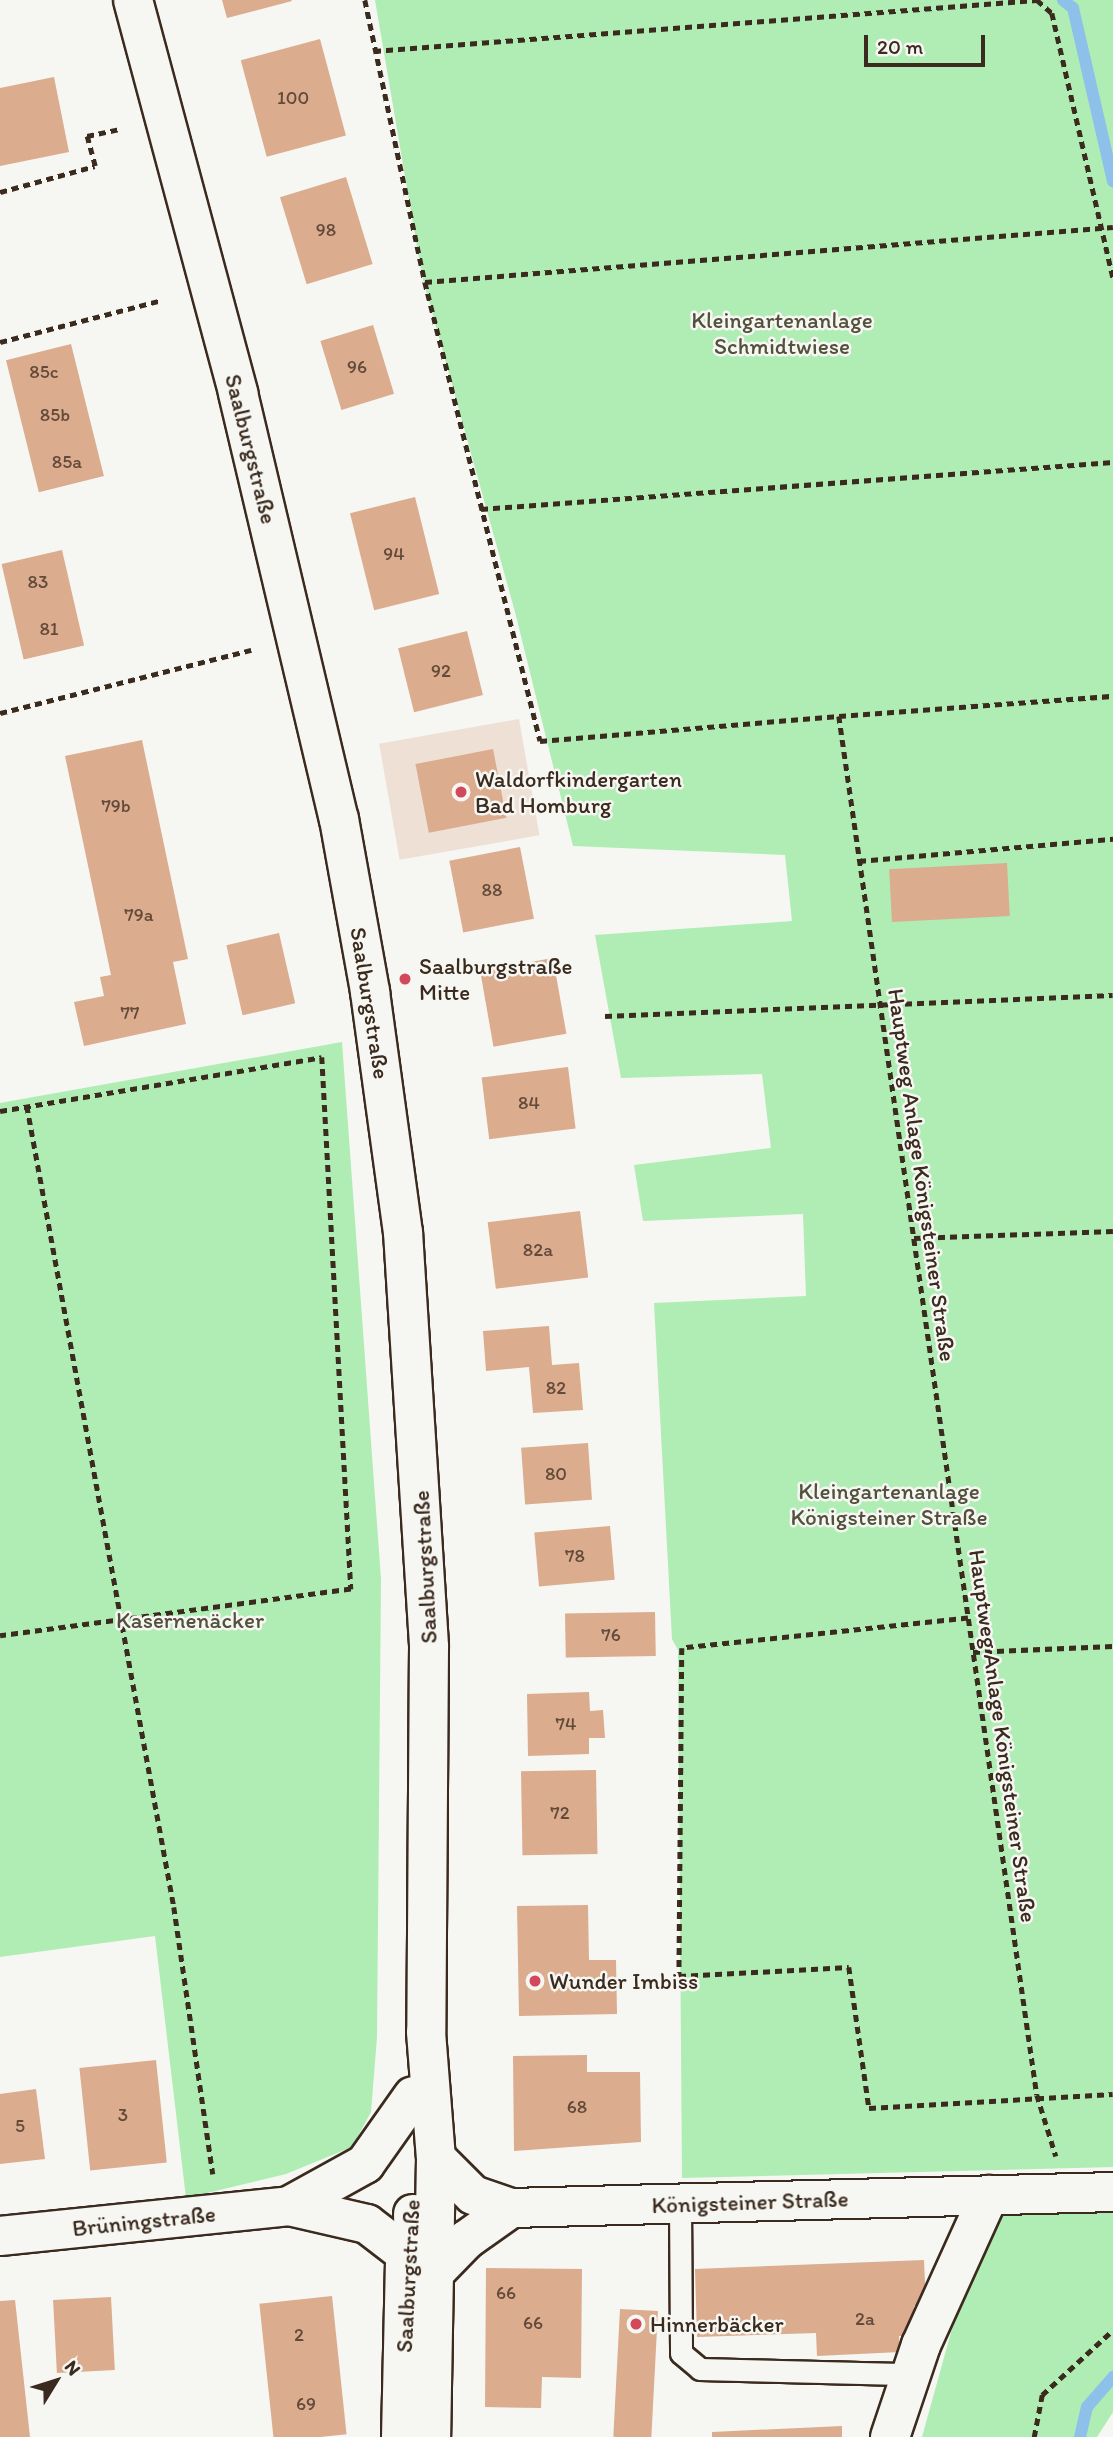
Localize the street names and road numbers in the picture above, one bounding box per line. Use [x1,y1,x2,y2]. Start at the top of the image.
street label: Saalburgstraße [219,371,283,527]
street label: Saalburgstraße [344,925,396,1081]
street label: Hauptweg Anlage Königsteiner Straße [882,987,962,1363]
street label: Saalburgstraße [407,1490,443,1644]
street label: Hauptweg Anlage Königsteiner Straße [963,1548,1043,1924]
street label: Königsteiner Straße [651,2185,849,2219]
street label: Saalburgstraße [390,2199,426,2353]
street label: Brüningstraße [71,2200,217,2242]

